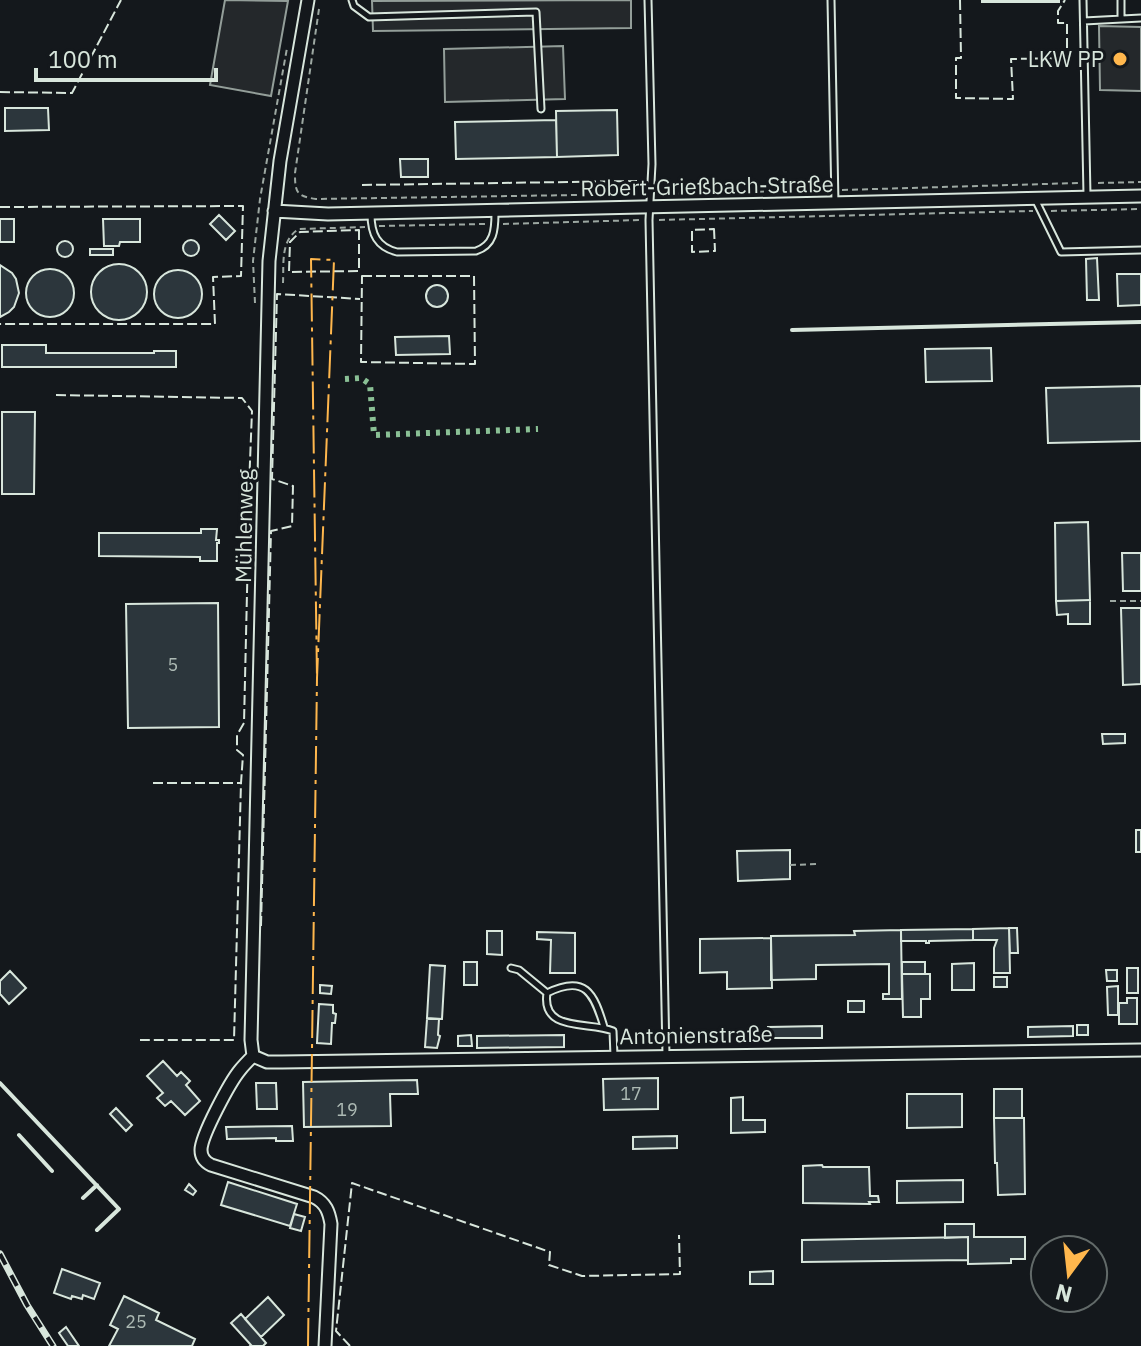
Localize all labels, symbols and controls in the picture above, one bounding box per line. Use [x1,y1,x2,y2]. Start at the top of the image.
scale bar [36,32,216,82]
text: 100 m [48,43,118,75]
place label: LKW PP [1028,44,1104,73]
marker: LKW PP [1111,50,1129,68]
street label: Robert-Grießbach-Straße [580,169,834,202]
street label: Mühlenweg [228,468,259,583]
house number: 5 [168,653,178,676]
street label: Antonienstraße [619,1019,773,1050]
house number: 17 [620,1082,642,1105]
house number: 19 [336,1098,358,1121]
north arrow [1029,1234,1109,1314]
text: N [1052,1278,1075,1310]
house number: 25 [125,1310,147,1333]

